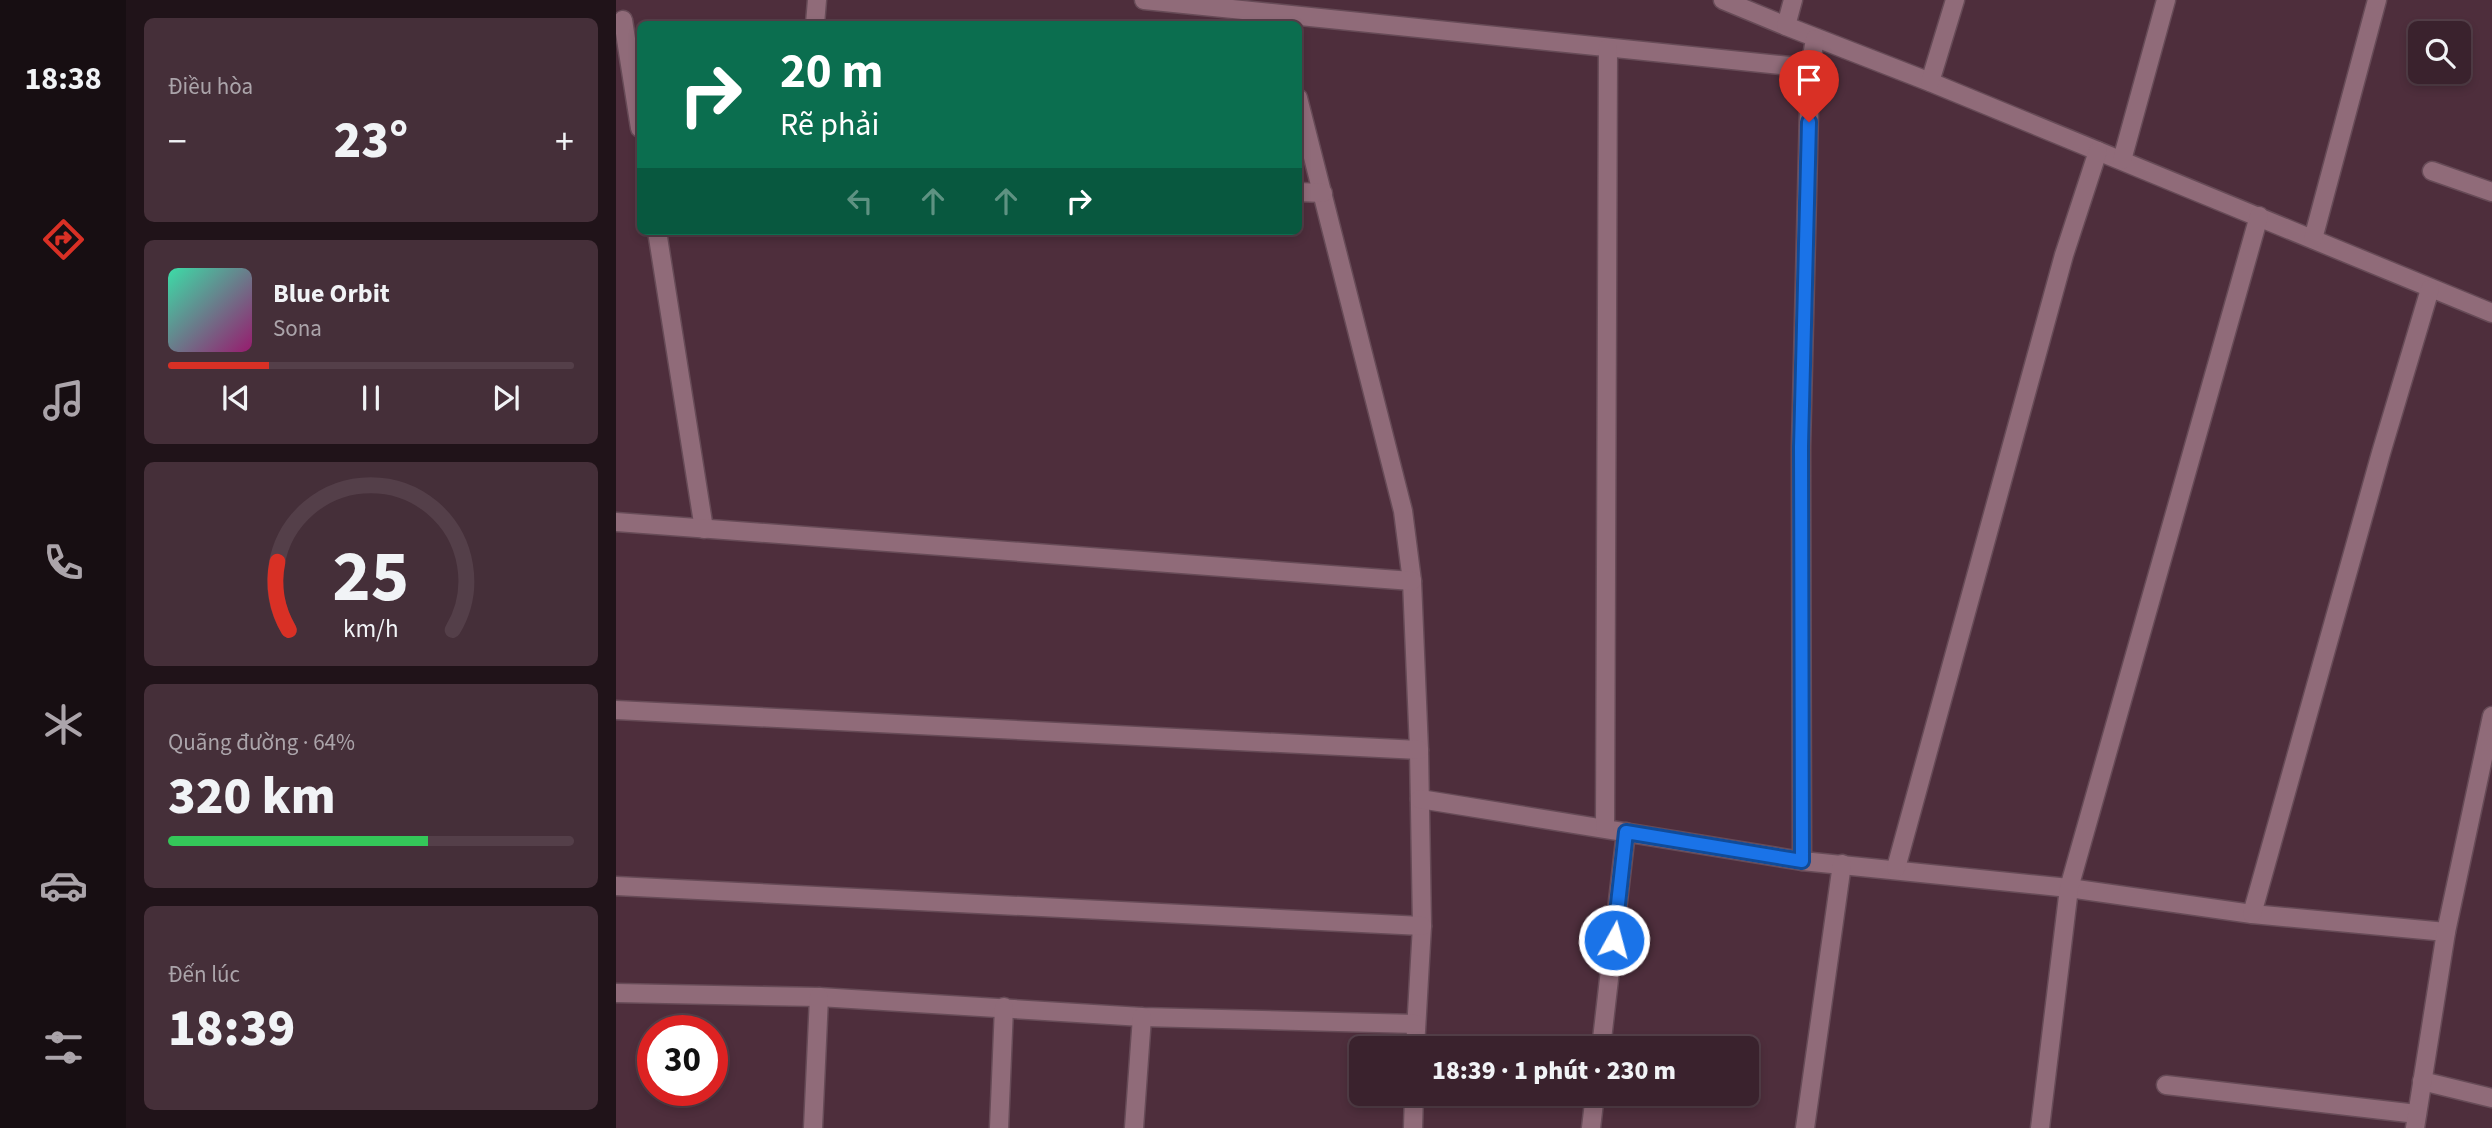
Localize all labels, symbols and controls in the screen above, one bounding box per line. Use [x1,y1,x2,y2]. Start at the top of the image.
map controls [2408,21,2471,84]
button: search [2408,21,2471,84]
text: 20 m [780,37,884,107]
icon: right [665,49,756,140]
pin [1779,50,1839,122]
text: 18:38 [24,56,102,102]
icon: arrive [1790,61,1828,99]
text: Điều hòa [168,70,253,103]
text: Rẽ phải [780,102,879,148]
text: 23° [334,104,408,178]
text: − [168,115,187,169]
text: + [555,115,574,169]
icon: left [841,182,879,220]
icon: ahead [914,182,952,220]
icon: ahead [987,182,1025,220]
icon: right [1060,182,1098,220]
icon: directions [39,215,88,264]
text: Blue Orbit [273,275,390,312]
text: Sona [273,312,322,345]
icon: music [39,376,88,425]
icon: previous [217,379,255,417]
icon: pause [352,379,390,417]
icon: next [487,379,525,417]
text: 25 [333,525,409,629]
icon: phone [39,538,88,587]
text: km/h [343,611,399,647]
icon: climate [39,700,88,749]
text: Quãng đường · 64% [168,726,355,759]
text: 320 km [168,760,336,834]
icon: car [39,861,88,910]
position arrow [1577,903,1651,977]
text: Đến lúc [168,958,240,991]
text: 18:39 [168,992,295,1066]
speed limit sign: 30 [637,1015,728,1106]
icon: filters [39,1023,88,1072]
text: 18:39 · 1 phút · 230 m [1432,1052,1676,1089]

